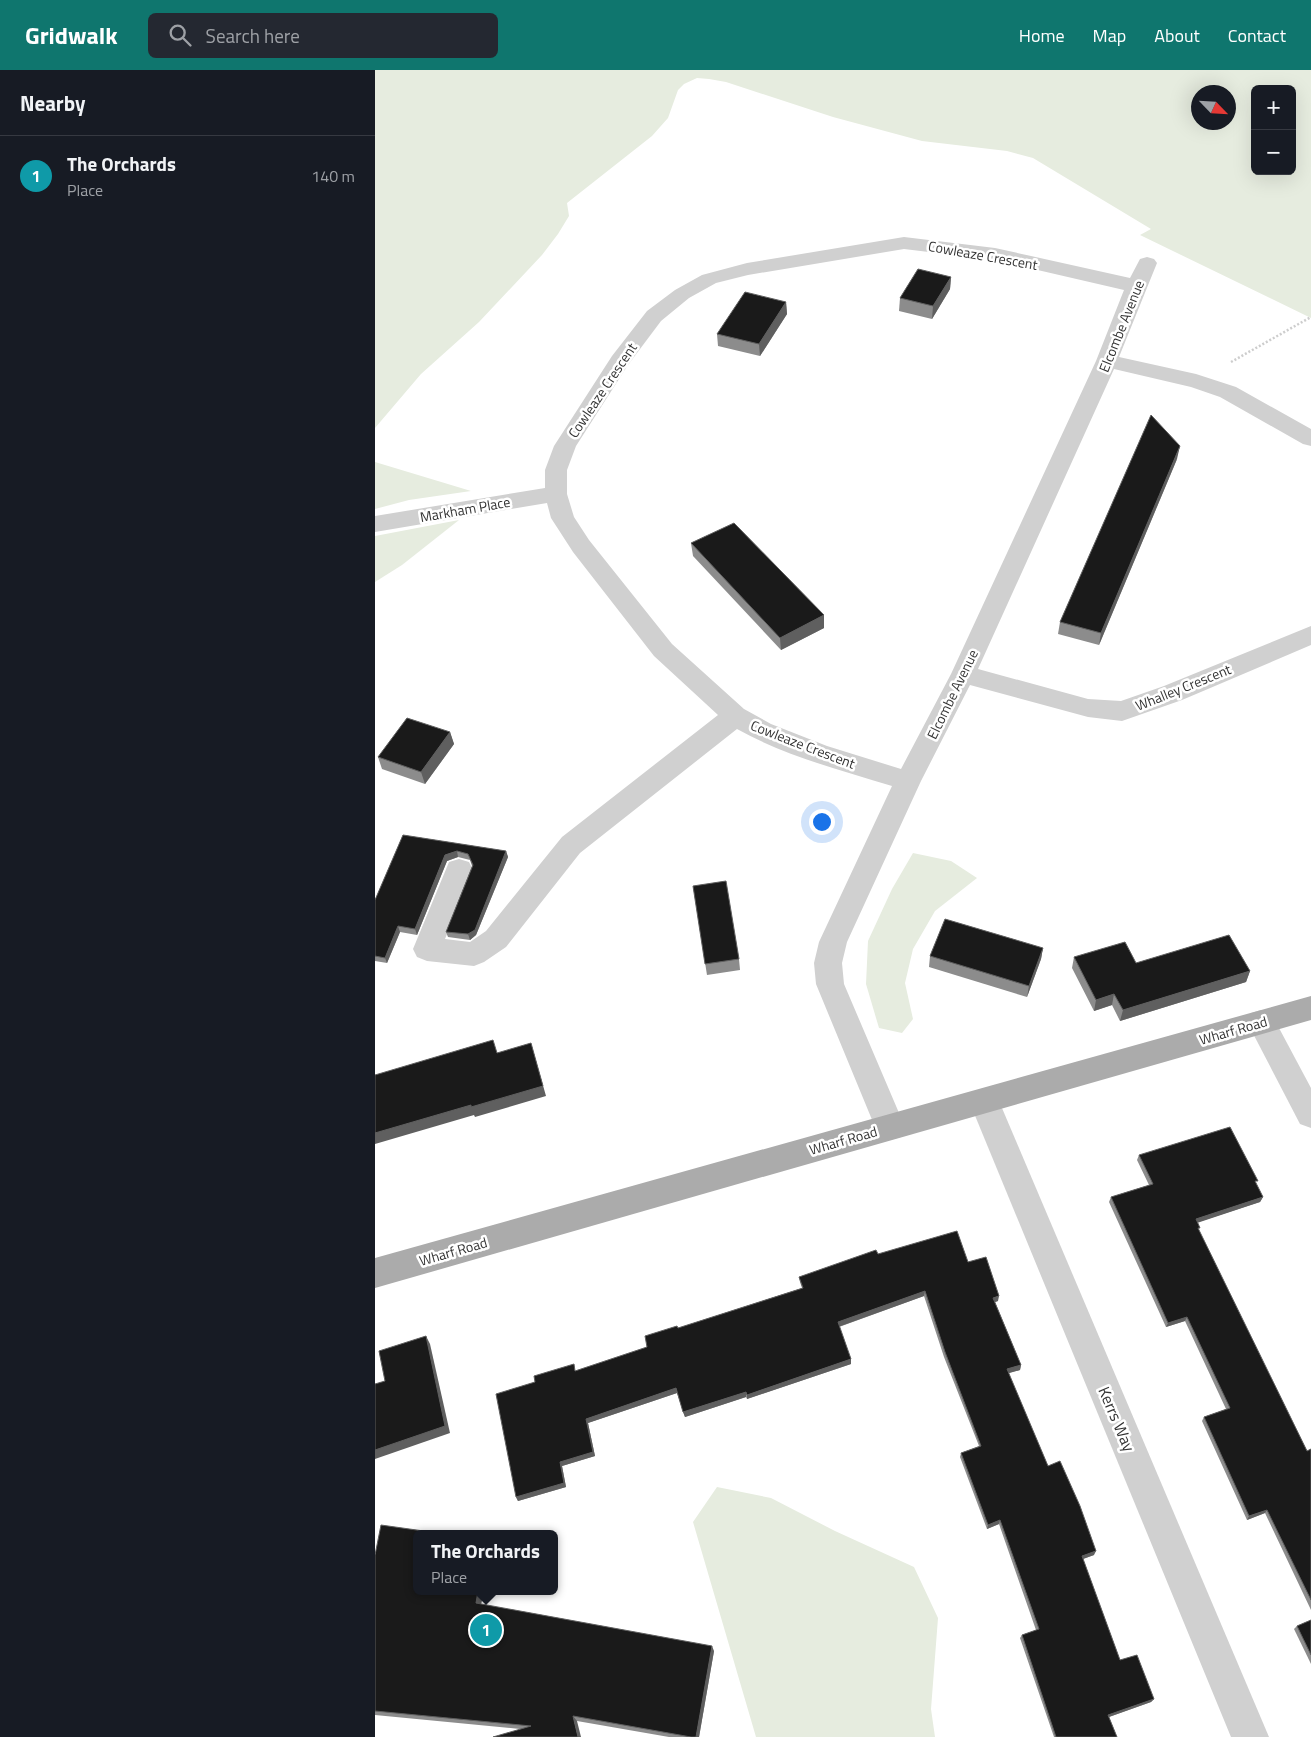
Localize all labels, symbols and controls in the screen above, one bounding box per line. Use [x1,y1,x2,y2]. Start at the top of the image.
search box [148,13,498,58]
text: Gridwalk [25,17,118,53]
icon: search [166,21,194,49]
text: Search here [206,21,300,50]
text: Home [1019,22,1065,49]
text: Map [1093,22,1126,49]
text: About [1154,22,1200,49]
text: Contact [1228,22,1286,49]
north arrow [1191,85,1236,130]
map controls [1251,85,1296,175]
button: + [1251,85,1296,130]
text: Nearby [20,87,85,119]
button: − [1251,130,1296,175]
text: The Orchards [67,149,176,178]
text: 1 [32,164,40,188]
text: 140 m [311,164,355,188]
text: Place [67,178,103,202]
street label: Cowleaze Crescent [927,235,1039,275]
street label: Elcombe Avenue [1093,277,1149,375]
street label: Cowleaze Crescent [562,338,642,442]
street label: Markham Place [418,491,512,527]
street label: Elcombe Avenue [921,646,983,742]
street label: Whalley Crescent [1132,658,1234,716]
street label: Cowleaze Crescent [748,714,858,774]
your location [809,809,835,835]
street label: Wharf Road [1197,1010,1269,1050]
street label: Wharf Road [807,1120,879,1160]
street label: Wharf Road [417,1231,489,1271]
street label: Kerrs Way [1093,1383,1142,1456]
popup [413,1530,558,1595]
text: The Orchards [431,1536,540,1565]
text: Place [431,1565,467,1589]
pin: 1 [470,1611,502,1649]

